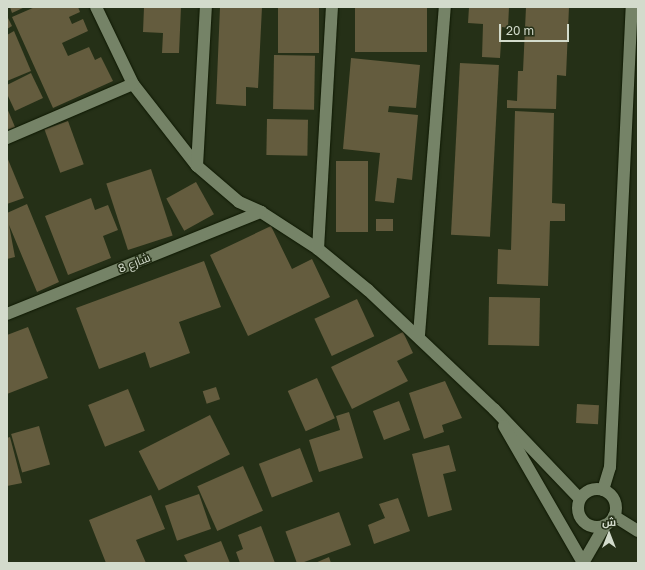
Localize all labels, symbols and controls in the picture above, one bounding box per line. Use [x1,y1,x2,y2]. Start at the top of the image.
scale bar [501,16,571,42]
text: 20 m [506,23,534,38]
street label: شارع 8 [116,250,152,276]
north arrow [589,514,629,554]
text: ش [602,515,616,528]

